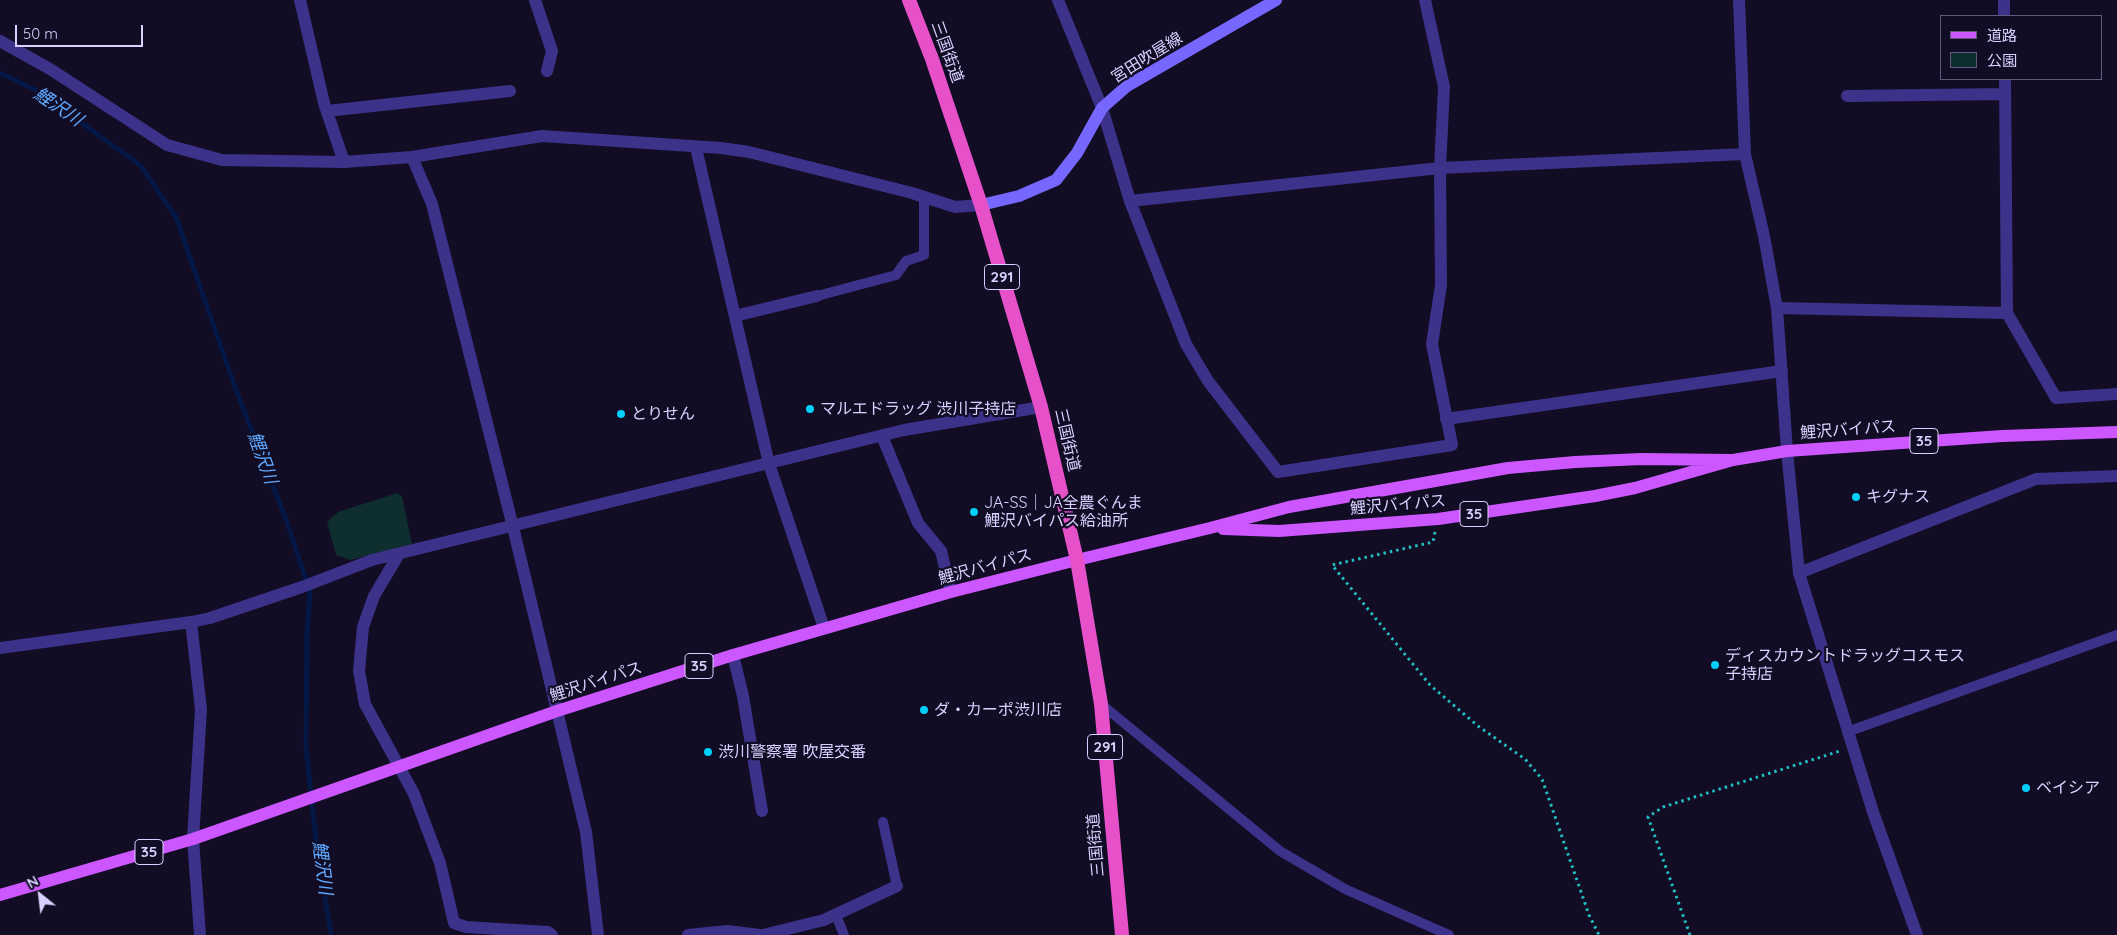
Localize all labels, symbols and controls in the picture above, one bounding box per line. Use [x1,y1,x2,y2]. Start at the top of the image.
scale bar [18,15,145,47]
legend [1940,15,2102,80]
street label: 三国街道 [927,19,967,85]
text: 50 m [23,24,58,43]
text: 道路 [1987,26,2017,45]
street label: 宮田吹屋線 [1108,29,1186,87]
text: 公園 [1987,51,2017,70]
water label: 鯉沢川 [30,83,86,131]
road number: 291 [984,264,1020,290]
place label: マルエドラッグ 渋川子持店 [820,399,1016,419]
marker: マルエドラッグ 渋川子持店 [804,403,816,415]
place label: とりせん [631,404,695,424]
street label: 三国街道 [1050,407,1084,473]
marker: とりせん [615,408,627,420]
street label: 鯉沢バイパス [1799,417,1897,443]
road number: 35 [1910,428,1938,454]
water label: 鯉沢川 [243,429,281,487]
place label: キグナス [1866,487,1930,507]
street label: 鯉沢バイパス [1349,491,1447,519]
marker: キグナス [1850,491,1862,503]
place label: JA-SS｜JA全農ぐんま 鯉沢バイパス給油所 [984,493,1143,531]
road number: 35 [1460,502,1488,526]
marker: JA-SS｜JA全農ぐんま 鯉沢バイパス給油所 [968,506,980,518]
street label: 鯉沢バイパス [936,545,1034,589]
place label: ディスカウントドラッグコスモス 子持店 [1725,646,1965,684]
road number: 35 [685,654,713,678]
street label: 鯉沢バイパス [547,658,645,706]
marker: ディスカウントドラッグコスモス 子持店 [1709,659,1721,671]
place label: ダ・カーポ渋川店 [934,700,1062,720]
marker: ダ・カーポ渋川店 [918,704,930,716]
road number: 291 [1088,734,1122,760]
place label: 渋川警察署 吹屋交番 [718,742,866,762]
marker: 渋川警察署 吹屋交番 [702,746,714,758]
place label: ベイシア [2036,778,2100,798]
marker: ベイシア [2020,782,2032,794]
street label: 三国街道 [1084,812,1108,878]
road number: 35 [135,840,163,864]
water label: 鯉沢川 [308,840,336,896]
north arrow [15,870,65,920]
text: N [24,872,42,892]

